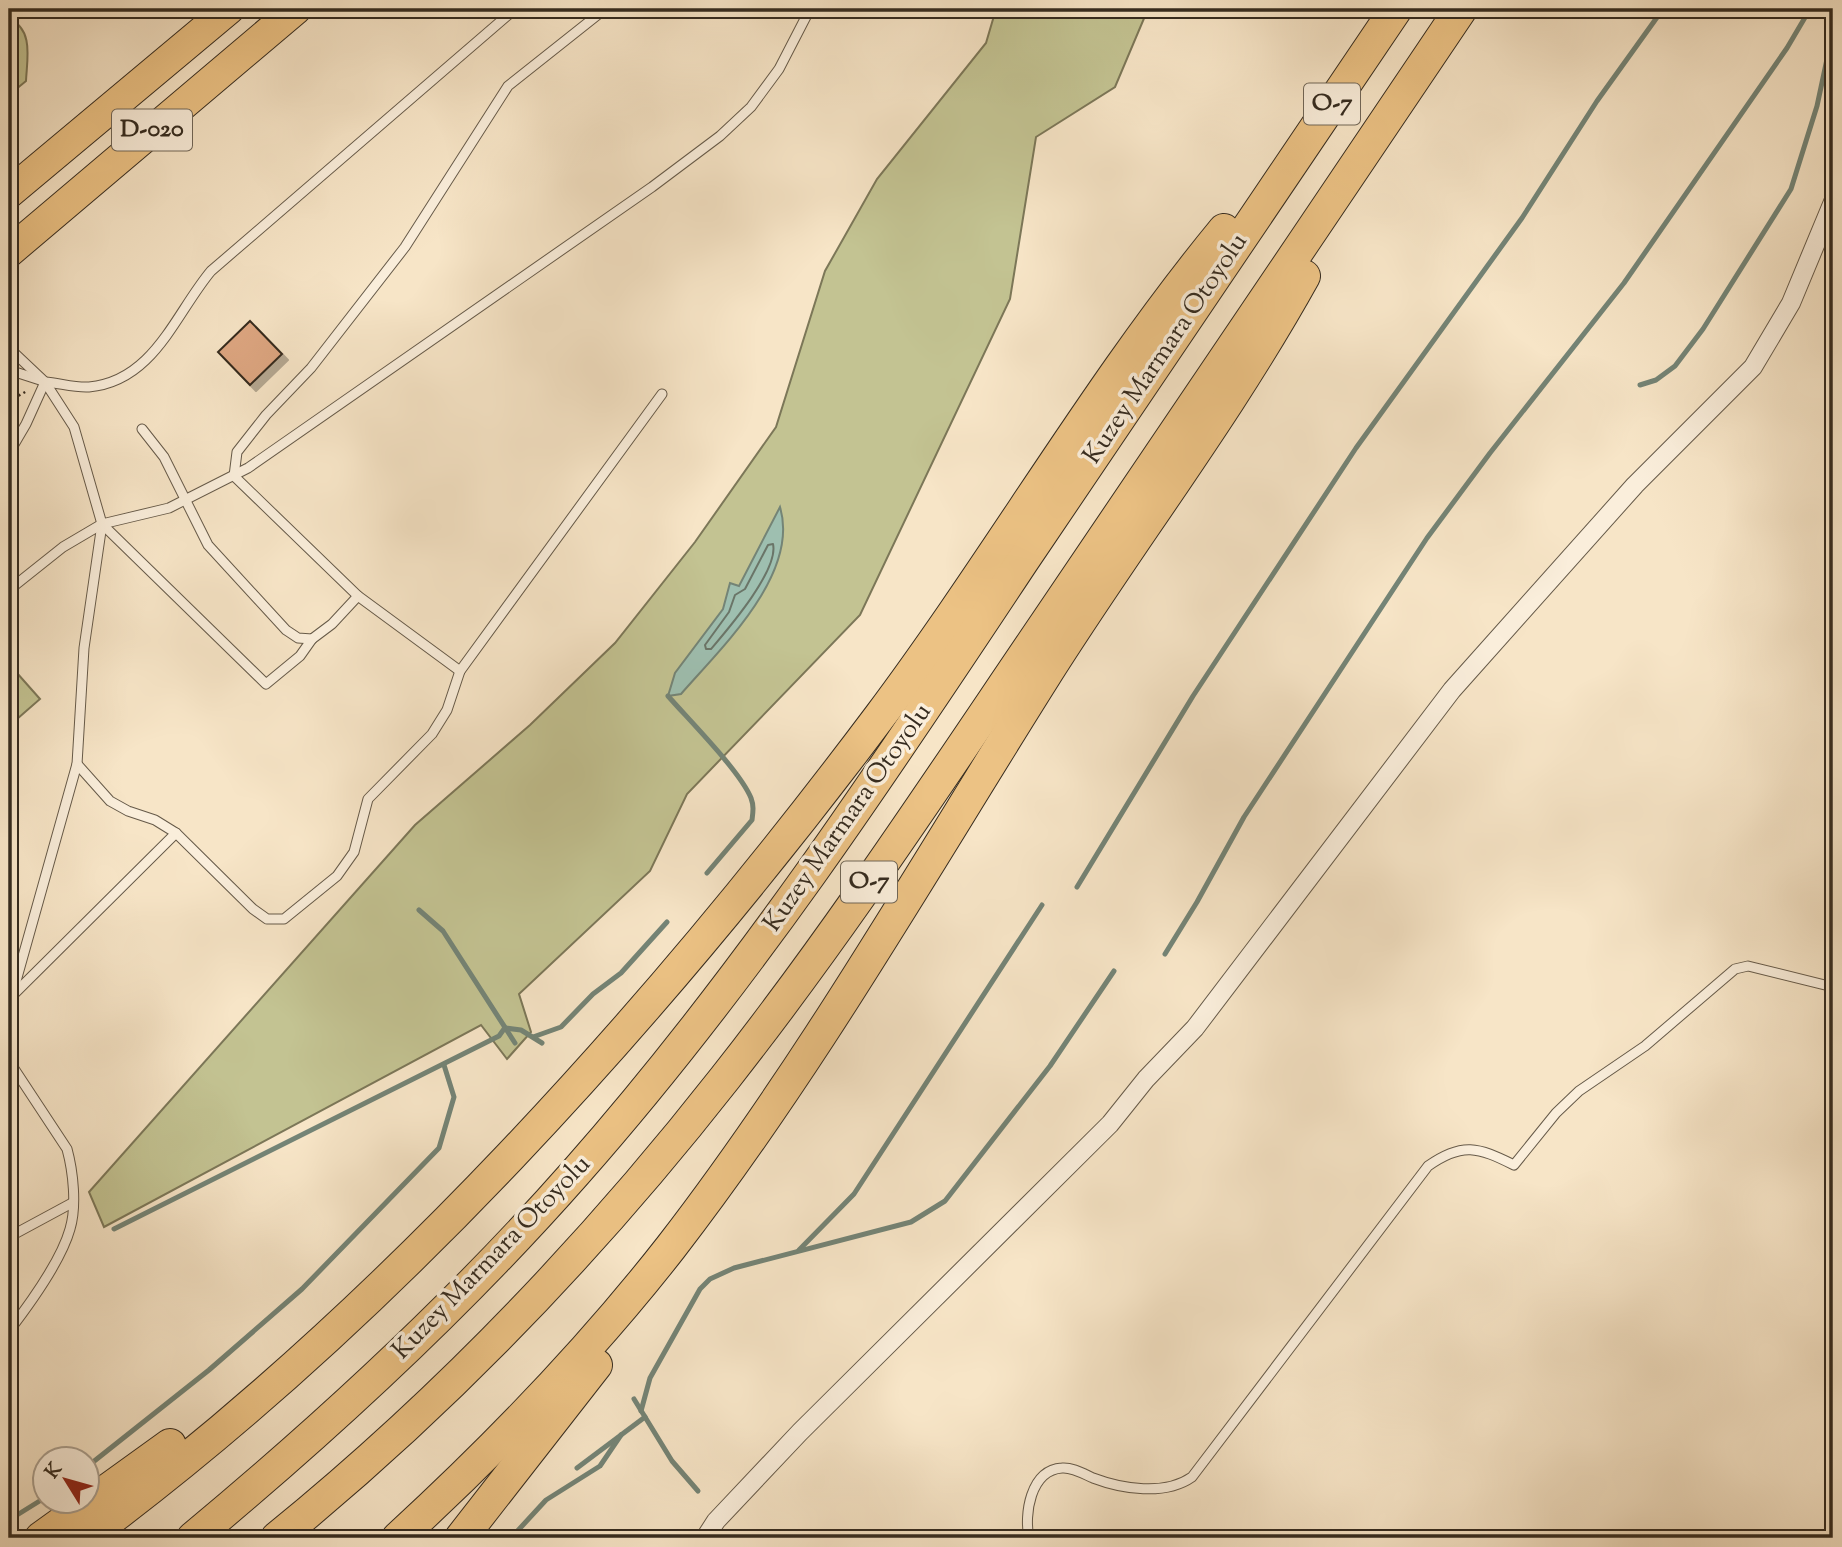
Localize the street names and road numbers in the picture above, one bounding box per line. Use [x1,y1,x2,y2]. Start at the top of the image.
road number: O-7 [1304,84,1360,124]
road number: D-020 [112,110,192,150]
street label: Kuzey Marmara Otoyolu [1075,226,1257,472]
street label: Kuzey Marmara Otoyolu [755,696,941,940]
road number: O-7 [841,862,897,902]
street label: Kuzey Marmara Otoyolu [384,1147,600,1369]

